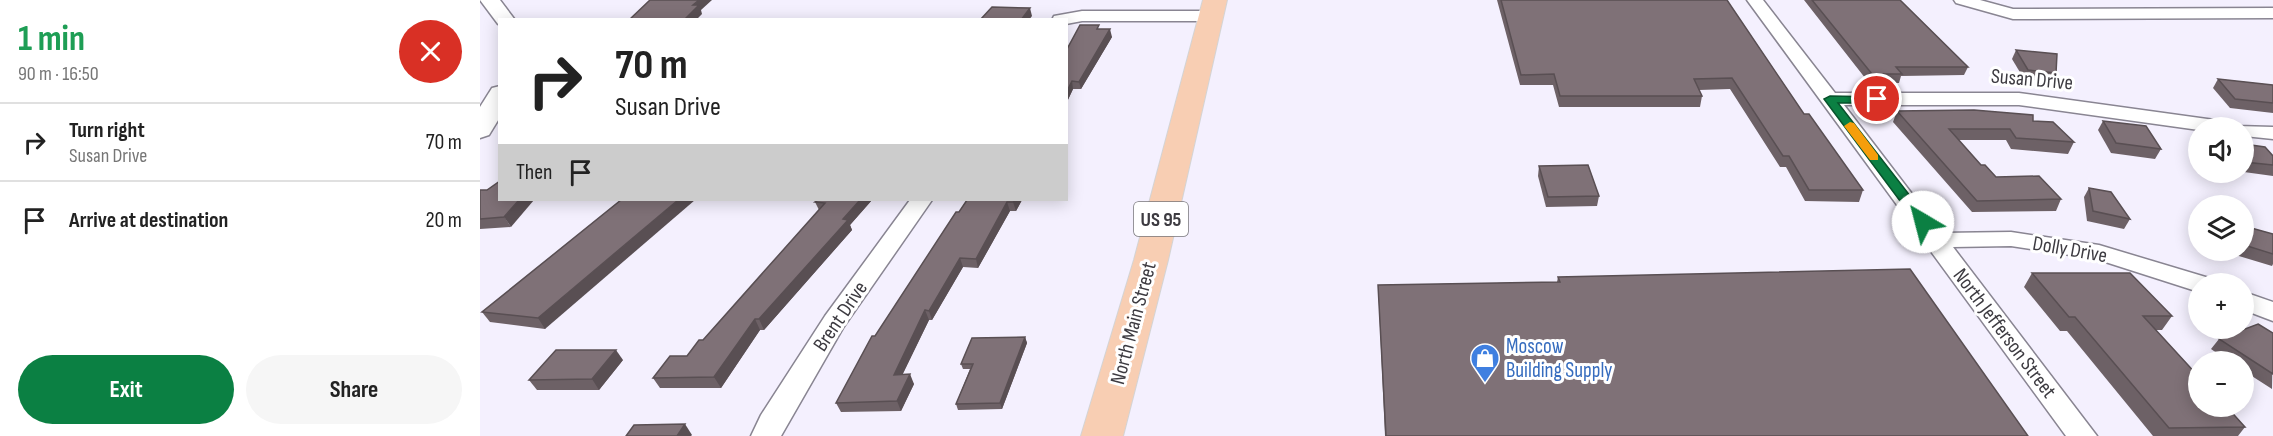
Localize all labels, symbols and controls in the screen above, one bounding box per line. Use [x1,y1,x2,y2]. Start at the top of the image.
text: 1 min [18,18,85,61]
button: close [399,20,462,83]
text: 70 m [615,40,688,91]
icon: right [516,42,594,120]
text: 90 m · 16:50 [18,62,99,86]
street label: Susan Drive [1990,63,2074,96]
pin [1851,73,1902,124]
icon: arrive [1860,82,1893,115]
text: Susan Drive [615,91,721,123]
text: Turn right [69,117,145,144]
map controls [2188,117,2254,417]
button: sound [2188,117,2254,183]
icon: right [18,126,51,159]
text: 70 m [426,129,462,156]
text: Susan Drive [69,144,147,168]
icon: arrive [564,156,597,189]
text: Then [516,159,552,186]
position arrow [1891,190,1955,254]
button: layers [2188,195,2254,261]
road number: US 95 [1134,202,1188,236]
icon: arrive [18,204,51,237]
text: Arrive at destination [69,207,228,234]
text: 20 m [426,207,462,234]
street label: Dolly Drive [2031,231,2109,268]
street label: North Main Street [1105,259,1162,387]
street label: North Jefferson Street [1948,264,2061,403]
button: + [2188,273,2254,339]
street label: Brent Drive [808,277,873,356]
place label: Moscow Building Supply [1506,334,1612,383]
shop icon: Moscow Building Supply [1469,342,1501,384]
button: − [2188,351,2254,417]
button: Exit [18,355,234,424]
button: Share [246,355,462,424]

